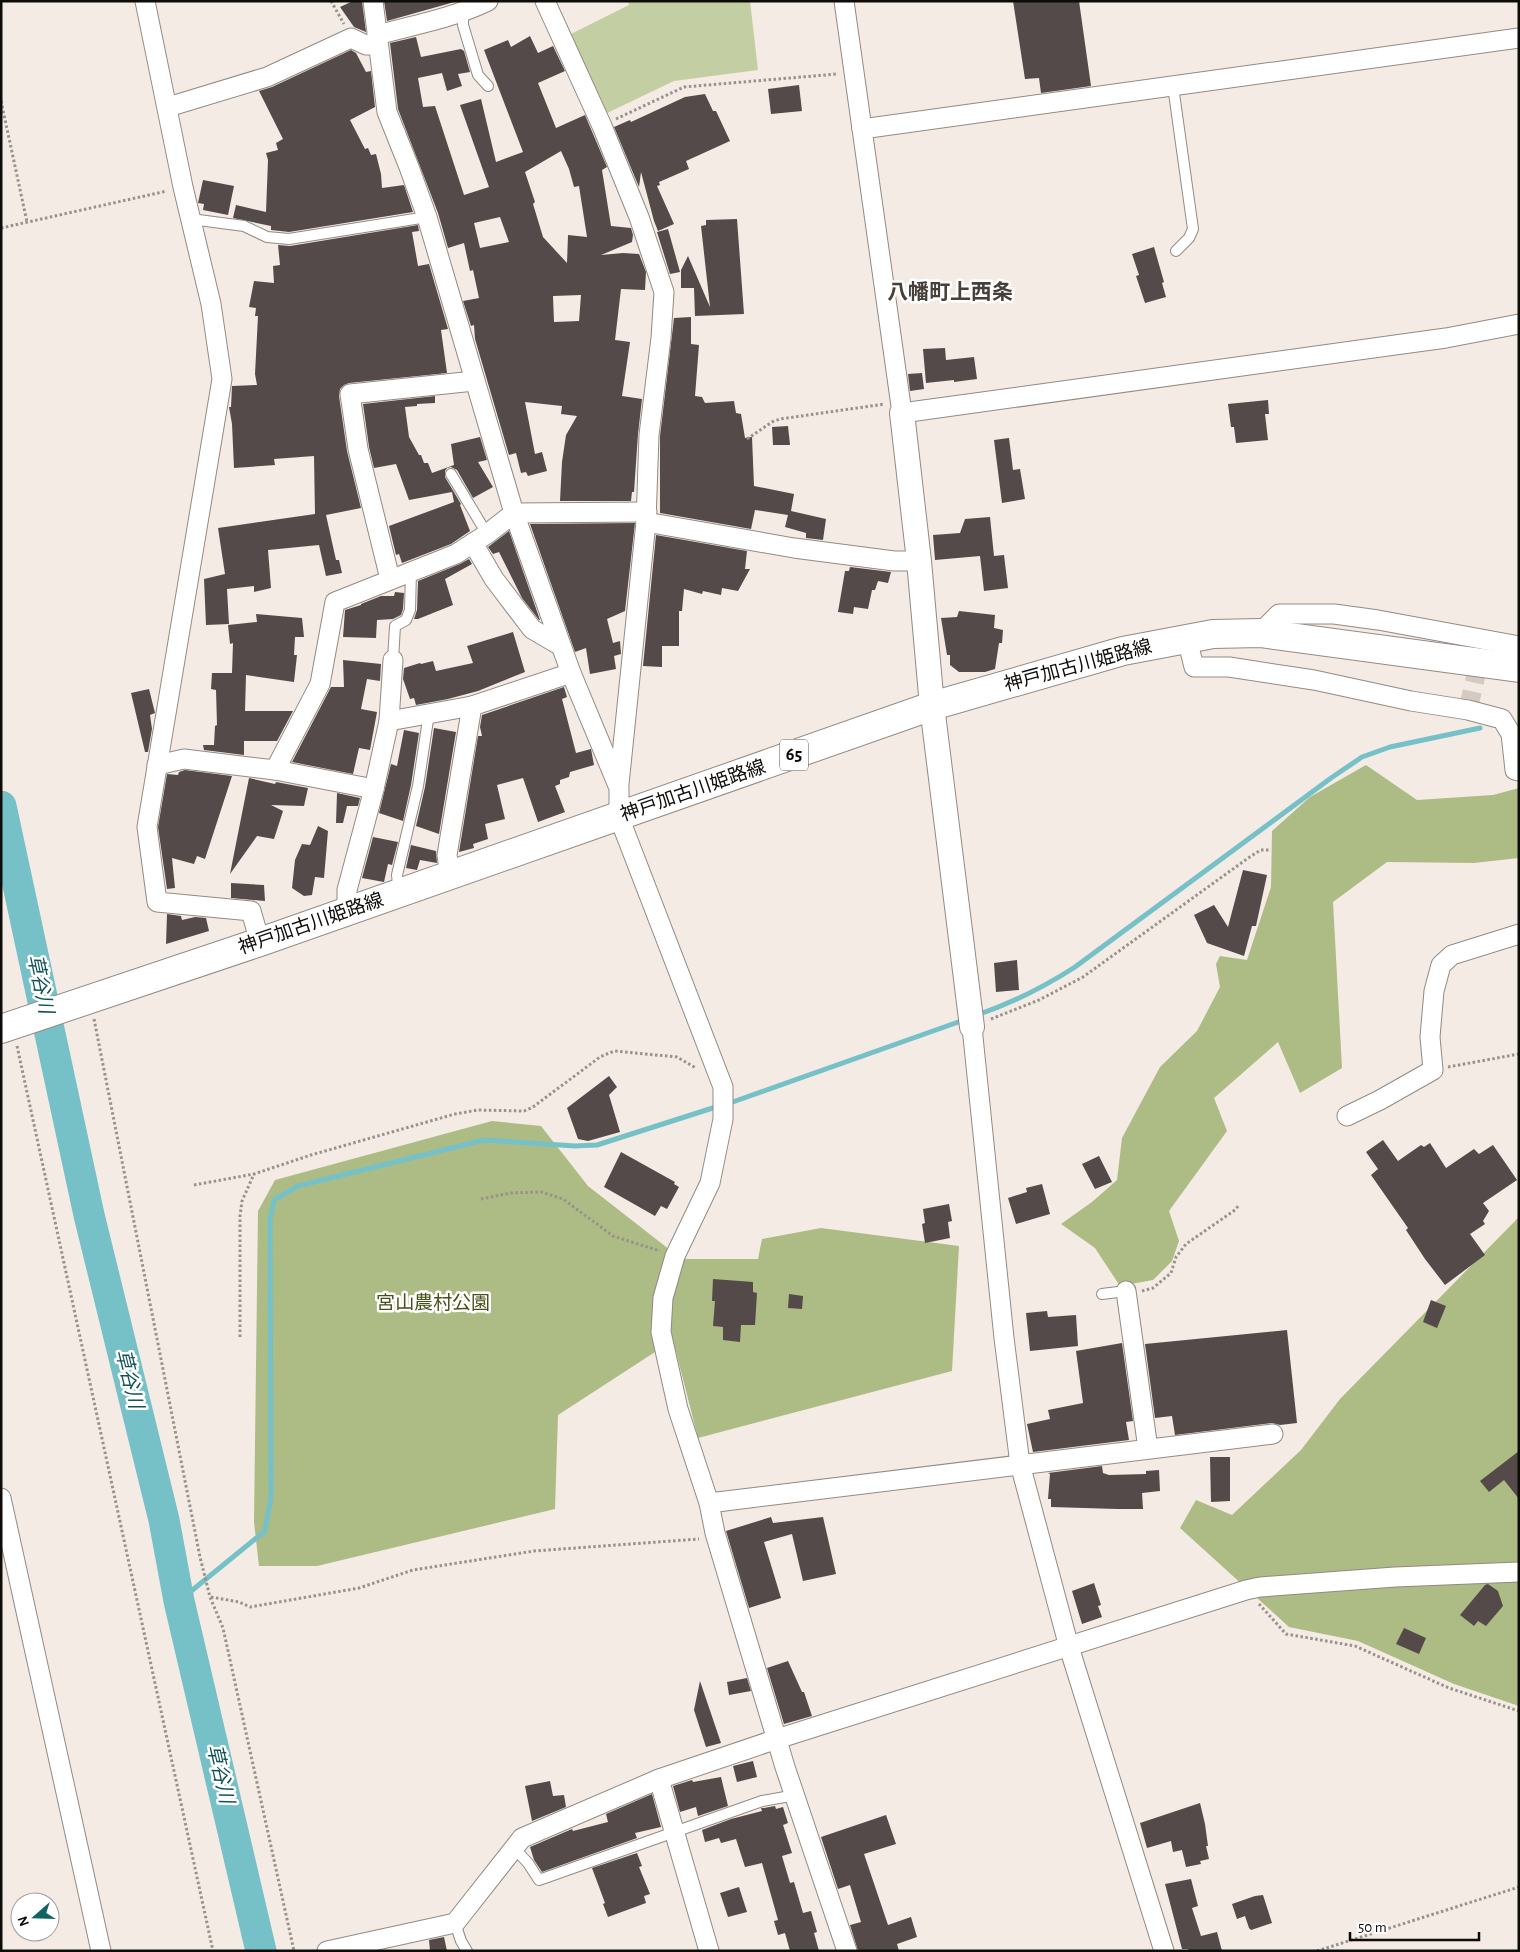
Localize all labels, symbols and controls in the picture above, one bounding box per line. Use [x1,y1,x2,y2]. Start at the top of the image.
district label: 八幡町上西条 [887,281,1013,303]
street label: 神戸加古川姫路線 [1002,635,1154,695]
road number: 65 [780,740,808,770]
street label: 神戸加古川姫路線 [617,755,768,825]
street label: 神戸加古川姫路線 [235,888,386,958]
water label: 草谷川 [24,952,57,1017]
park label: 宮山農村公園 [376,1292,490,1313]
water label: 草谷川 [112,1347,147,1412]
water label: 草谷川 [204,1742,238,1807]
north arrow [10,1892,60,1942]
scale bar [1350,1910,1479,1942]
text: N [15,1914,32,1928]
text: 50 m [1358,1920,1387,1935]

